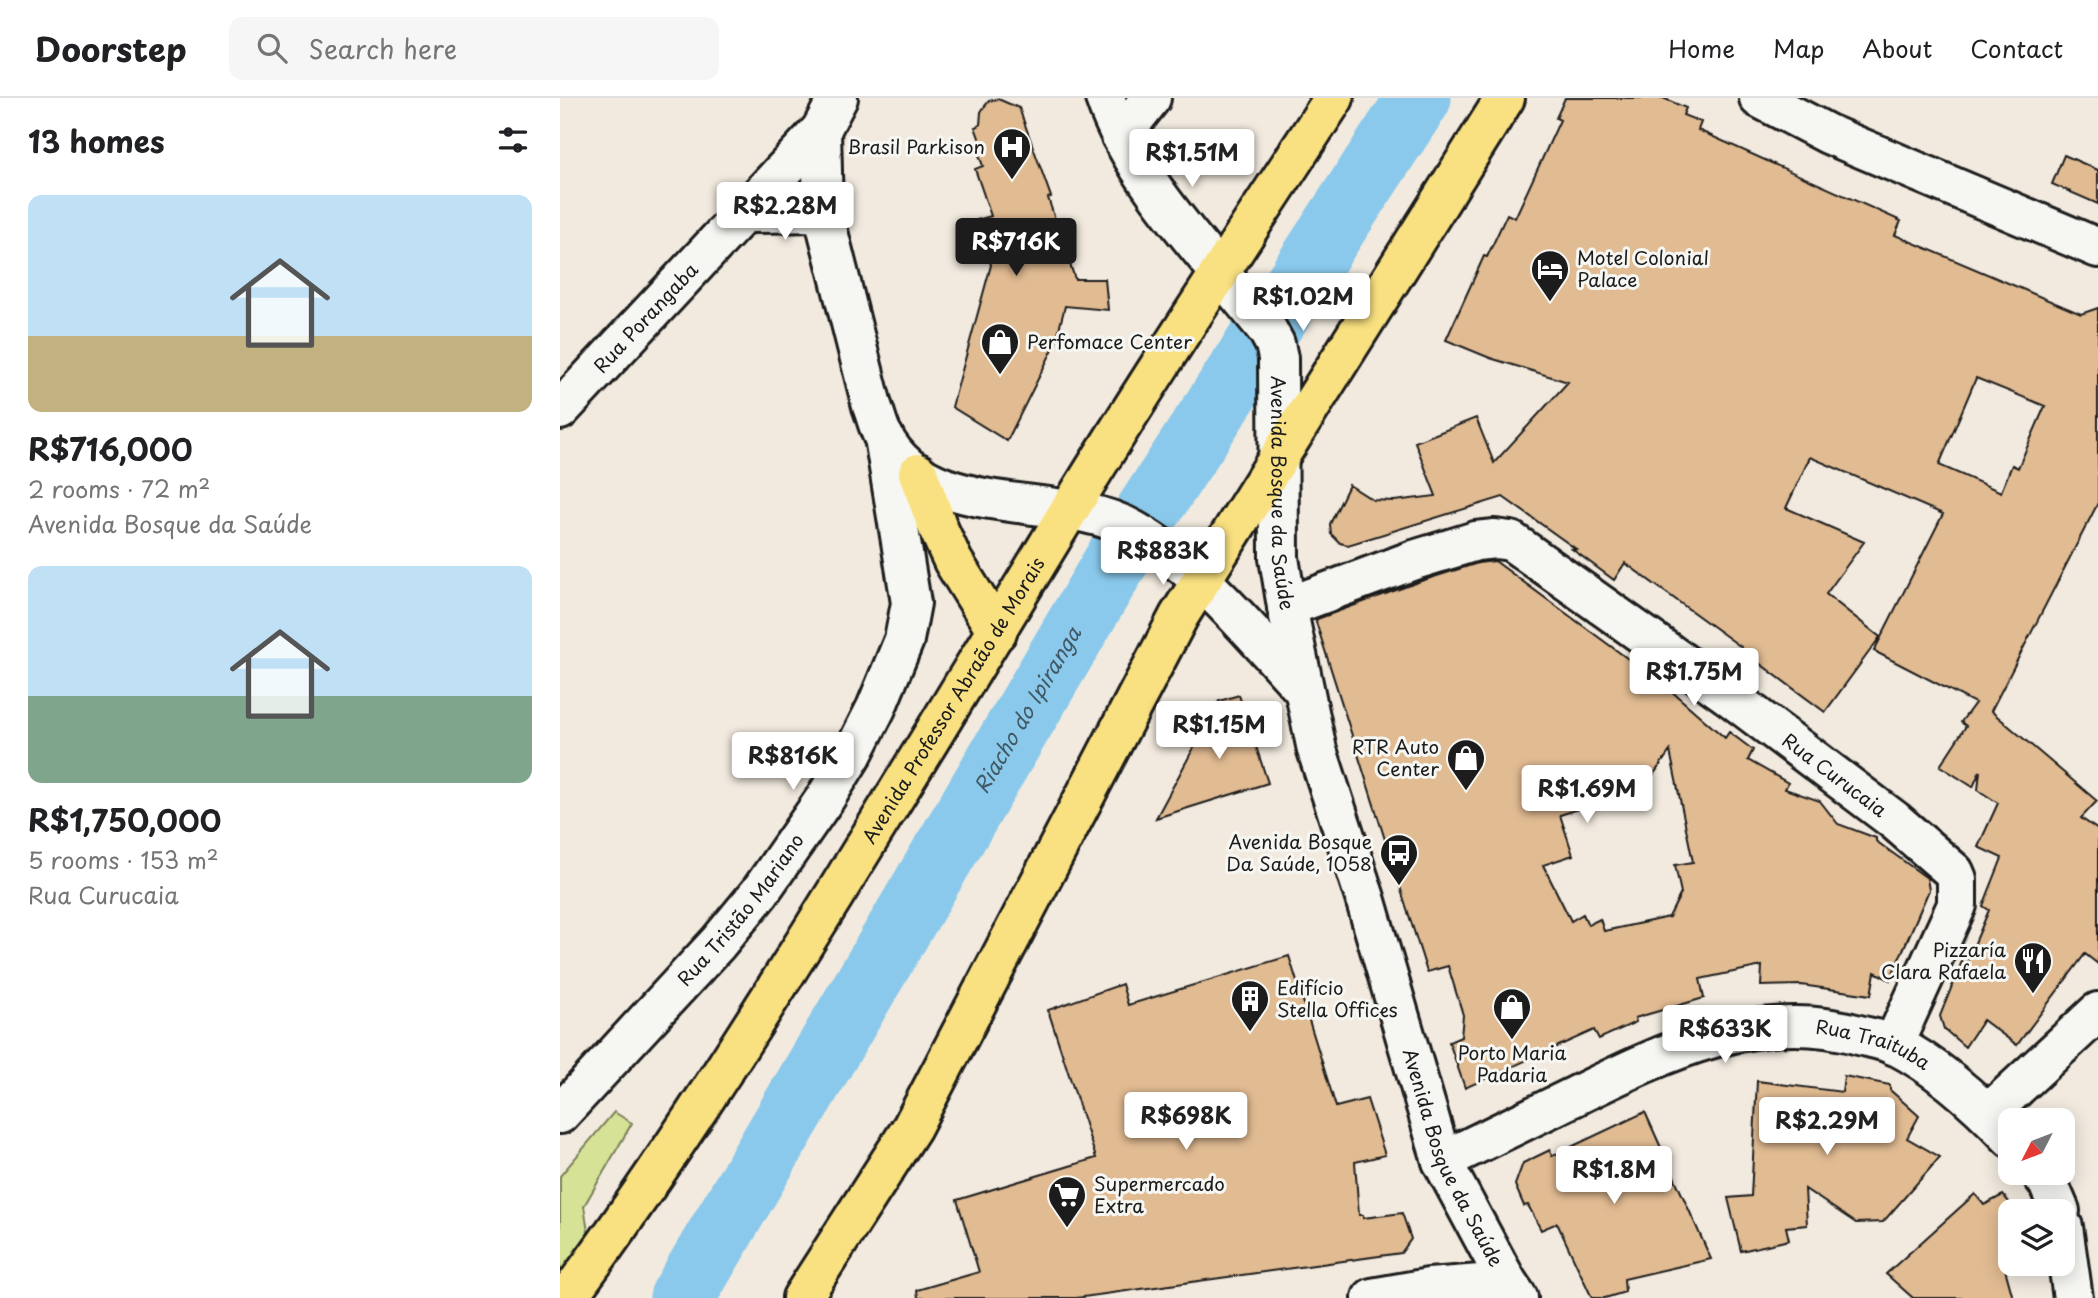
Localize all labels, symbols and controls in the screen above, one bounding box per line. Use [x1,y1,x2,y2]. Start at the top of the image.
search box [229,17,719,80]
text: Doorstep [35,23,187,73]
icon: search [253,29,291,67]
text: Search here [309,29,457,68]
text: Home [1668,30,1735,66]
text: Map [1773,30,1824,66]
text: About [1862,30,1932,66]
text: Contact [1970,30,2063,66]
text: 13 homes [28,118,165,163]
icon: filters [494,121,532,159]
hospital icon: Brasil Parkison [991,126,1033,181]
pin: R$1.51M [1127,130,1257,189]
place label: Brasil Parkison [847,132,985,160]
text: R$1.51M [1145,134,1239,169]
pin: R$2.28M [720,183,850,242]
text: R$2.28M [733,187,837,222]
pin: R$716K [959,218,1073,278]
text: R$716K [971,223,1061,258]
icon: home [217,240,343,366]
place label: Motel Colonial Palace [1577,243,1709,293]
hotel icon: Motel Colonial Palace [1529,248,1571,303]
street label: Rua Porangaba [587,256,704,379]
pin: R$1.02M [1238,274,1368,333]
text: R$1.02M [1252,278,1354,313]
shop icon: Perfomace Center [979,321,1021,376]
place label: Perfomace Center [1027,327,1192,355]
street label: Avenida Bosque da Saúde [1265,376,1302,612]
text: R$716,000 [28,426,193,471]
text: 2 rooms · 72 m² [28,471,210,506]
text: Avenida Bosque da Saúde [28,506,312,541]
pin: R$883K [1106,528,1220,587]
text: R$883K [1117,532,1209,567]
street label: Avenida Professor Abraão de Morais [855,551,1051,848]
icon: home [217,611,343,737]
water label: Riacho do Ipiranga [965,619,1088,799]
pin: R$1.75M [1629,648,1759,708]
text: R$1.75M [1646,653,1742,688]
pin: R$1.15M [1154,702,1284,761]
text: R$1.15M [1172,706,1266,741]
street label: Rua Curucaia [1777,726,1893,823]
pin: R$816K [736,732,850,792]
place label: RTR Auto Center [1352,732,1439,782]
text: R$816K [748,737,838,772]
shop icon: RTR Auto Center [1445,737,1487,792]
pin: R$1.69M [1522,766,1652,825]
text: R$1.69M [1538,770,1636,805]
text: R$1,750,000 [28,797,221,842]
street label: Rua Tristão Mariano [670,827,810,992]
place label: Avenida Bosque Da Saúde, 1058 [1226,827,1372,877]
bus stop icon: Avenida Bosque Da Saúde, 1058 [1378,832,1420,887]
text: 5 rooms · 153 m² [28,842,219,877]
text: Rua Curucaia [28,877,179,912]
place label: Pizzaría Clara Rafaela [1881,935,2006,985]
restaurant icon: Pizzaría Clara Rafaela [2012,940,2054,995]
place label: Edifício Stella Offices [1277,973,1398,1023]
building icon: Edifício Stella Offices [1229,978,1271,1033]
shop icon: Porto Maria Padaria [1491,986,1533,1041]
pin: R$633K [1668,1006,1782,1065]
text: R$633K [1678,1010,1772,1045]
street label: Rua Traituba [1814,1012,1937,1076]
place label: Porto Maria Padaria [1458,1038,1566,1088]
street label: Avenida Bosque da Saúde [1397,1045,1511,1271]
pin: R$698K [1129,1093,1243,1152]
text: R$698K [1140,1097,1232,1132]
pin: R$2.29M [1762,1098,1892,1157]
text: R$2.29M [1775,1102,1879,1137]
north arrow [1998,1108,2076,1185]
map controls [1998,1108,2075,1276]
pin: R$1.8M [1557,1146,1671,1206]
text: R$1.8M [1572,1151,1656,1186]
place label: Supermercado Extra [1094,1169,1225,1219]
supermarket icon: Supermercado Extra [1046,1174,1088,1229]
button: layers [1998,1199,2075,1276]

